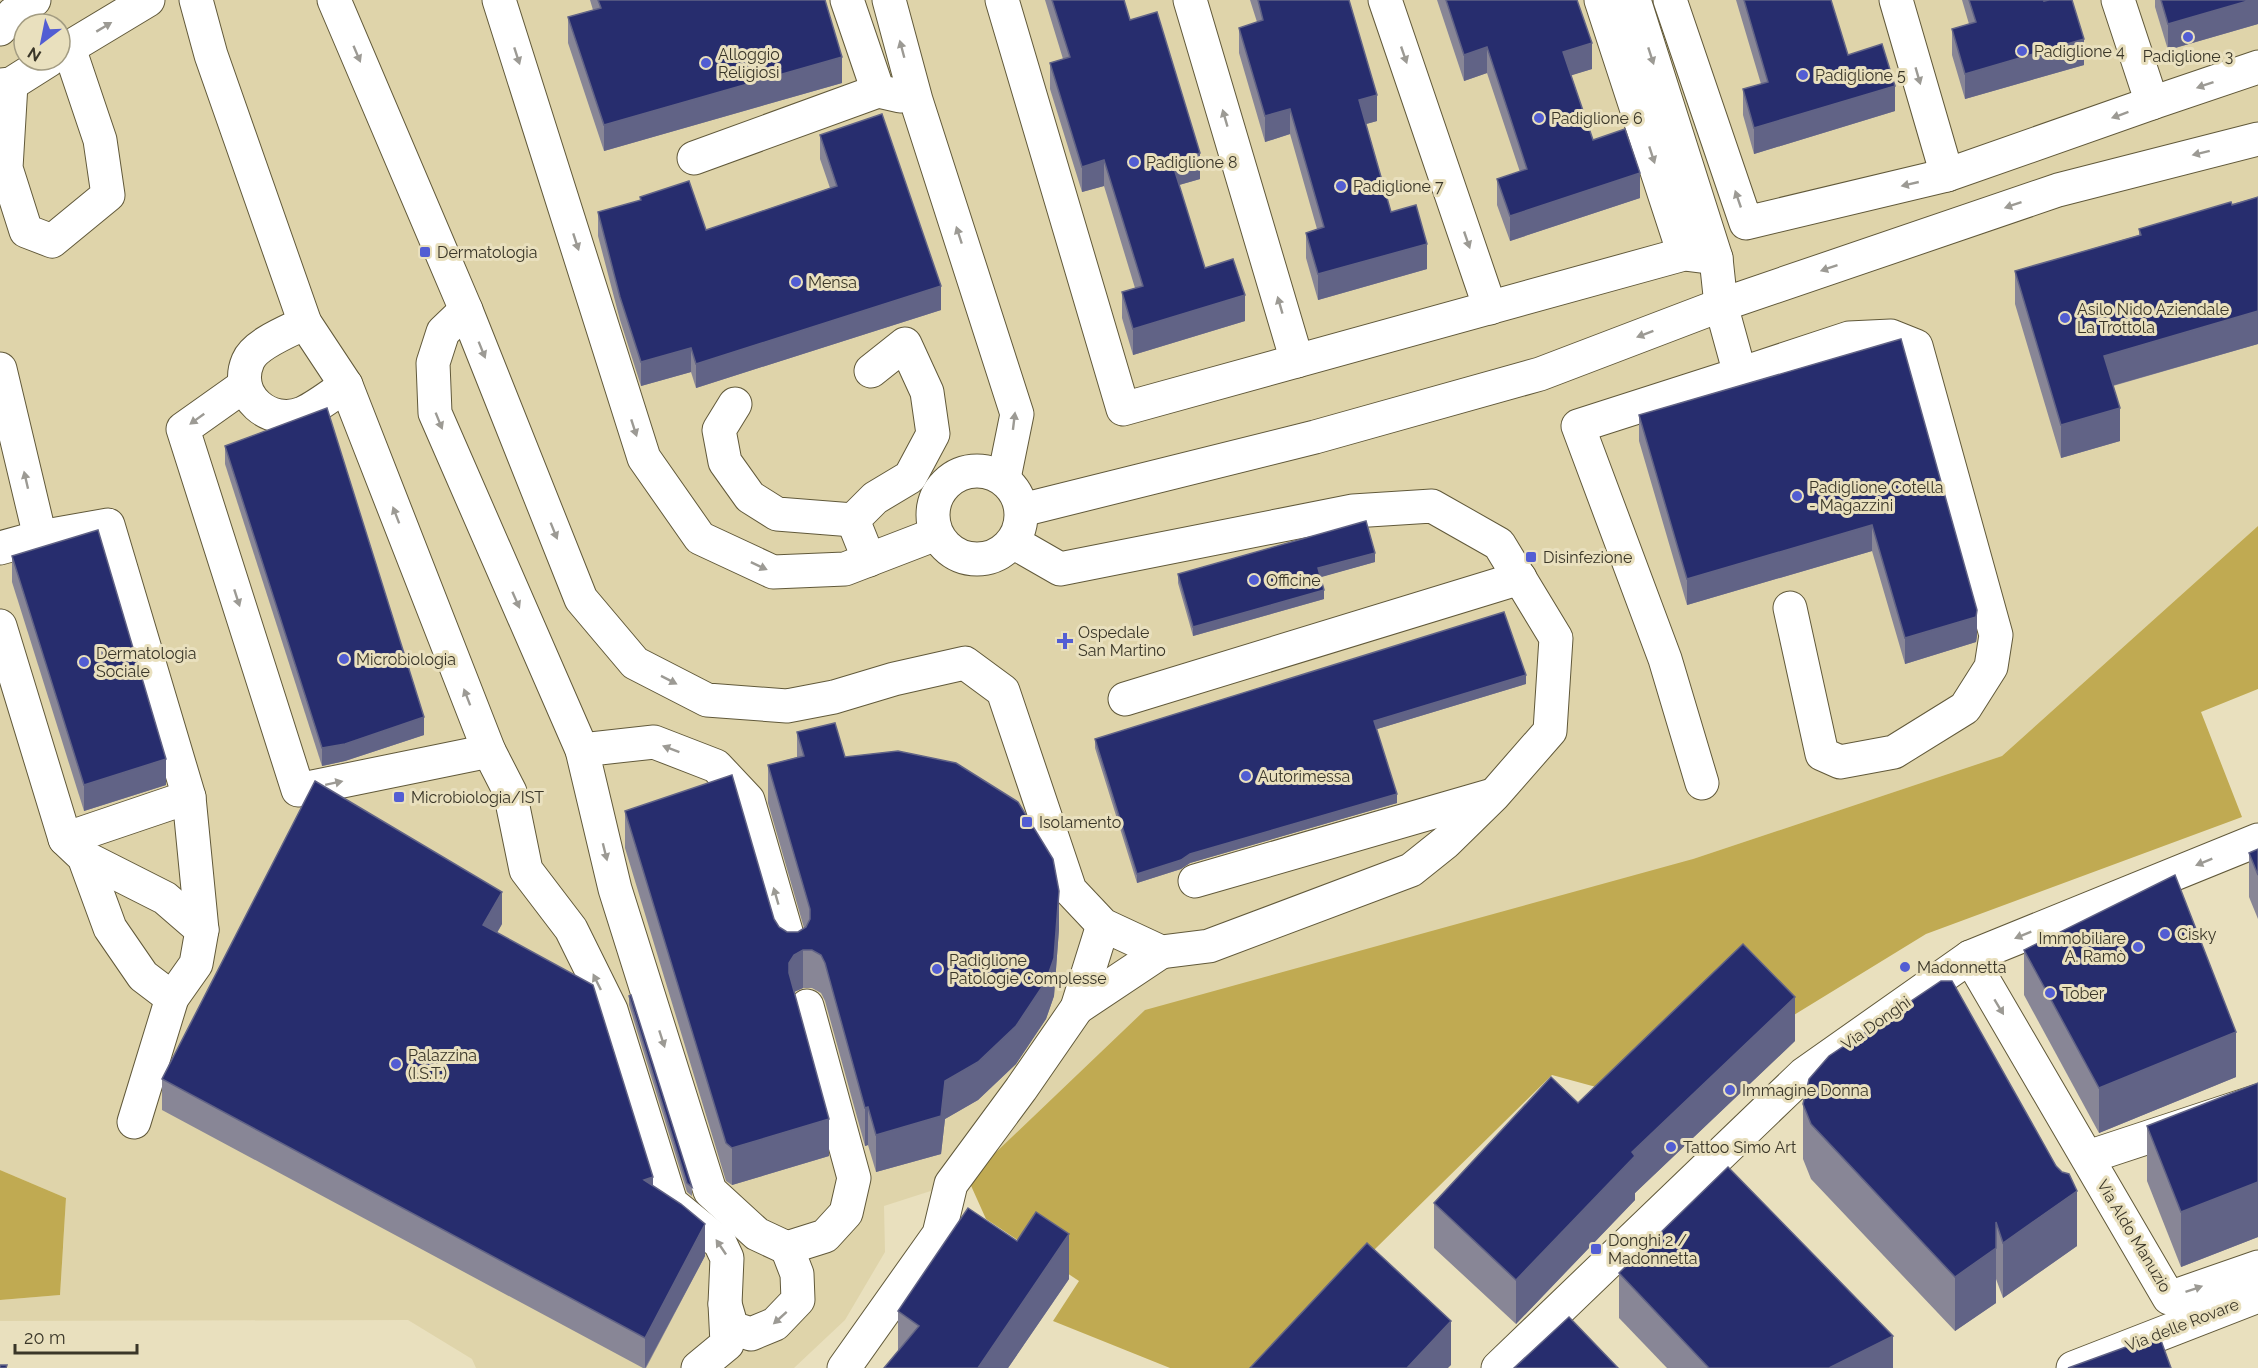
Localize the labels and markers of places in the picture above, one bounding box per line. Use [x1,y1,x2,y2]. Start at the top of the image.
marker: Padiglione 3 [2181,30,2195,44]
place label: Padiglione 4 [2034,42,2125,61]
marker: Padiglione 4 [2015,44,2029,58]
place label: Alloggio Religiosi [718,45,780,82]
place label: Padiglione 3 [2143,47,2233,66]
marker: Alloggio Religiosi [699,56,713,70]
place label: Padiglione 5 [1815,66,1906,85]
marker: Padiglione 5 [1796,68,1810,82]
place label: Padiglione 6 [1551,109,1643,128]
marker: Padiglione 6 [1532,111,1546,125]
place label: Padiglione 8 [1146,153,1238,172]
marker: Padiglione 8 [1127,155,1141,169]
place label: Padiglione 7 [1353,177,1444,196]
marker: Padiglione 7 [1334,179,1348,193]
place label: Dermatologia [437,243,538,262]
marker: Dermatologia [418,245,432,259]
place label: Mensa [808,273,857,292]
marker: Mensa [789,275,803,289]
place label: Asilo Nido Aziendale La Trottola [2077,300,2229,337]
marker: Asilo Nido Aziendale La Trottola [2058,311,2072,325]
place label: Padiglione Cotella - Magazzini [1809,478,1943,515]
marker: Padiglione Cotella - Magazzini [1790,489,1804,503]
place label: Disinfezione [1543,548,1632,567]
marker: Disinfezione [1524,550,1538,564]
place label: Officine [1266,571,1321,590]
marker: Officine [1247,573,1261,587]
place label: Ospedale San Martino [1078,623,1166,660]
marker: Ospedale San Martino [1056,632,1074,650]
place label: Dermatologia Sociale [96,644,197,681]
place label: Microbiologia [356,650,456,669]
marker: Microbiologia [337,652,351,666]
marker: Dermatologia Sociale [77,655,91,669]
place label: Autorimessa [1258,767,1350,786]
marker: Autorimessa [1239,769,1253,783]
place label: Microbiologia/IST [411,788,544,807]
marker: Microbiologia/IST [392,790,406,804]
place label: Isolamento [1039,813,1121,832]
marker: Isolamento [1020,815,1034,829]
place label: Cisky [2177,925,2217,944]
marker: Cisky [2158,927,2172,941]
place label: Immobiliare A. Ramò [2038,929,2126,966]
marker: Immobiliare A. Ramò [2131,940,2145,954]
place label: Padiglione Patologie Complesse [949,951,1107,988]
place label: Madonnetta [1917,958,2007,977]
marker: Madonnetta [1898,960,1912,974]
marker: Padiglione Patologie Complesse [930,962,944,976]
place label: Tober [2062,984,2105,1003]
marker: Tober [2043,986,2057,1000]
place label: Palazzina (I.S.T.) [408,1046,477,1083]
marker: Palazzina (I.S.T.) [389,1057,403,1071]
place label: Immagine Donna [1742,1081,1869,1100]
marker: Immagine Donna [1723,1083,1737,1097]
place label: Tattoo Simo Art [1683,1138,1797,1157]
marker: Tattoo Simo Art [1664,1140,1678,1154]
place label: Donghi 2 / Madonnetta [1608,1231,1698,1268]
marker: Donghi 2 / Madonnetta [1589,1242,1603,1256]

